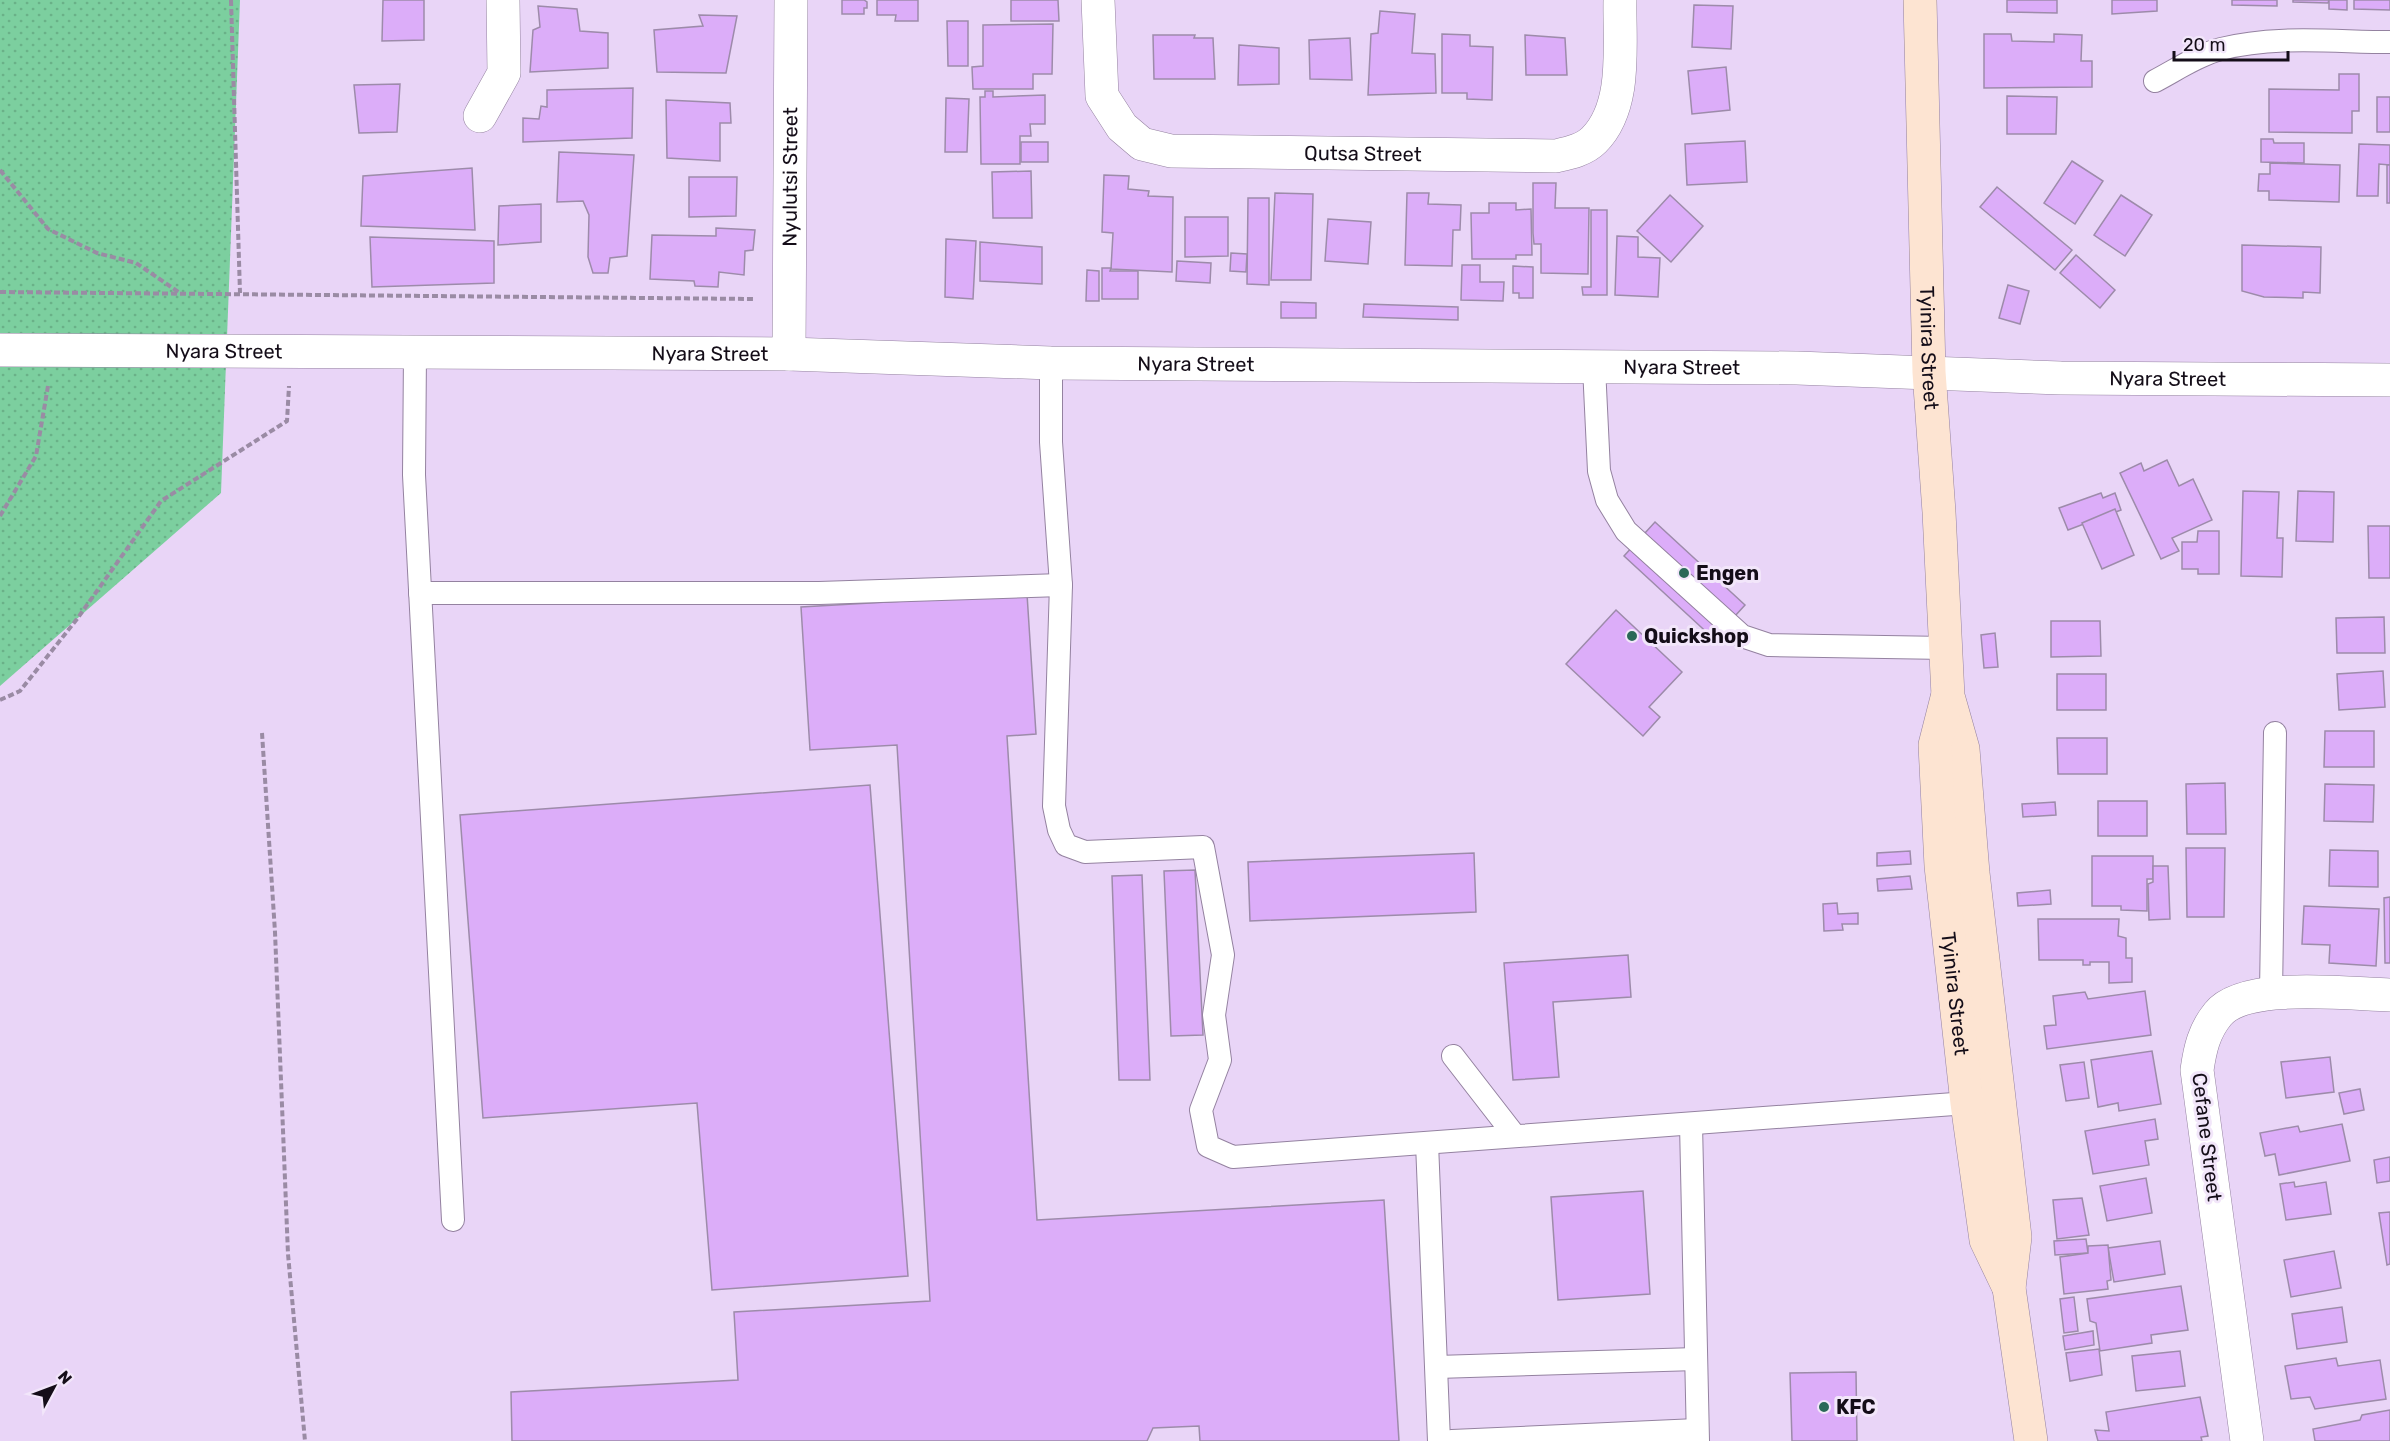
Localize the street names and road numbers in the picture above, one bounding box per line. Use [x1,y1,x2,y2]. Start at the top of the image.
street label: Nyulutsi Street [778,107,802,247]
street label: Qutsa Street [1304,141,1422,166]
street label: Tyinira Street [1915,286,1944,411]
street label: Nyara Street [166,339,283,363]
street label: Nyara Street [652,341,769,366]
street label: Nyara Street [1137,352,1255,376]
street label: Nyara Street [1623,355,1741,380]
street label: Nyara Street [2109,366,2226,391]
street label: Tyinira Street [1936,931,1974,1057]
street label: Cefane Street [2187,1071,2227,1203]

